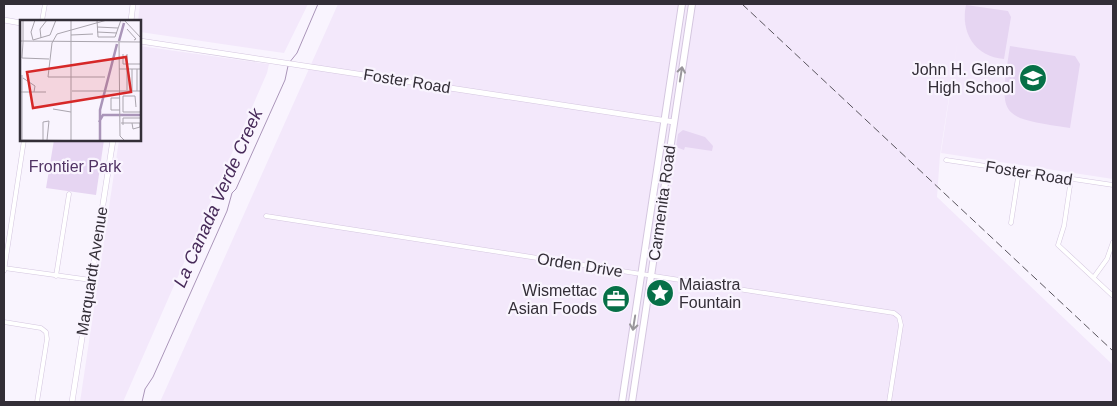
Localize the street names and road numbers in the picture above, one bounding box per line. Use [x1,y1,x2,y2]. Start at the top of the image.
street label: Foster Road [362,66,452,96]
street label: Carmenita Road [645,144,679,262]
street label: Foster Road [984,158,1074,188]
street label: Marquardt Avenue [73,205,111,337]
street label: Orden Drive [536,250,624,280]

